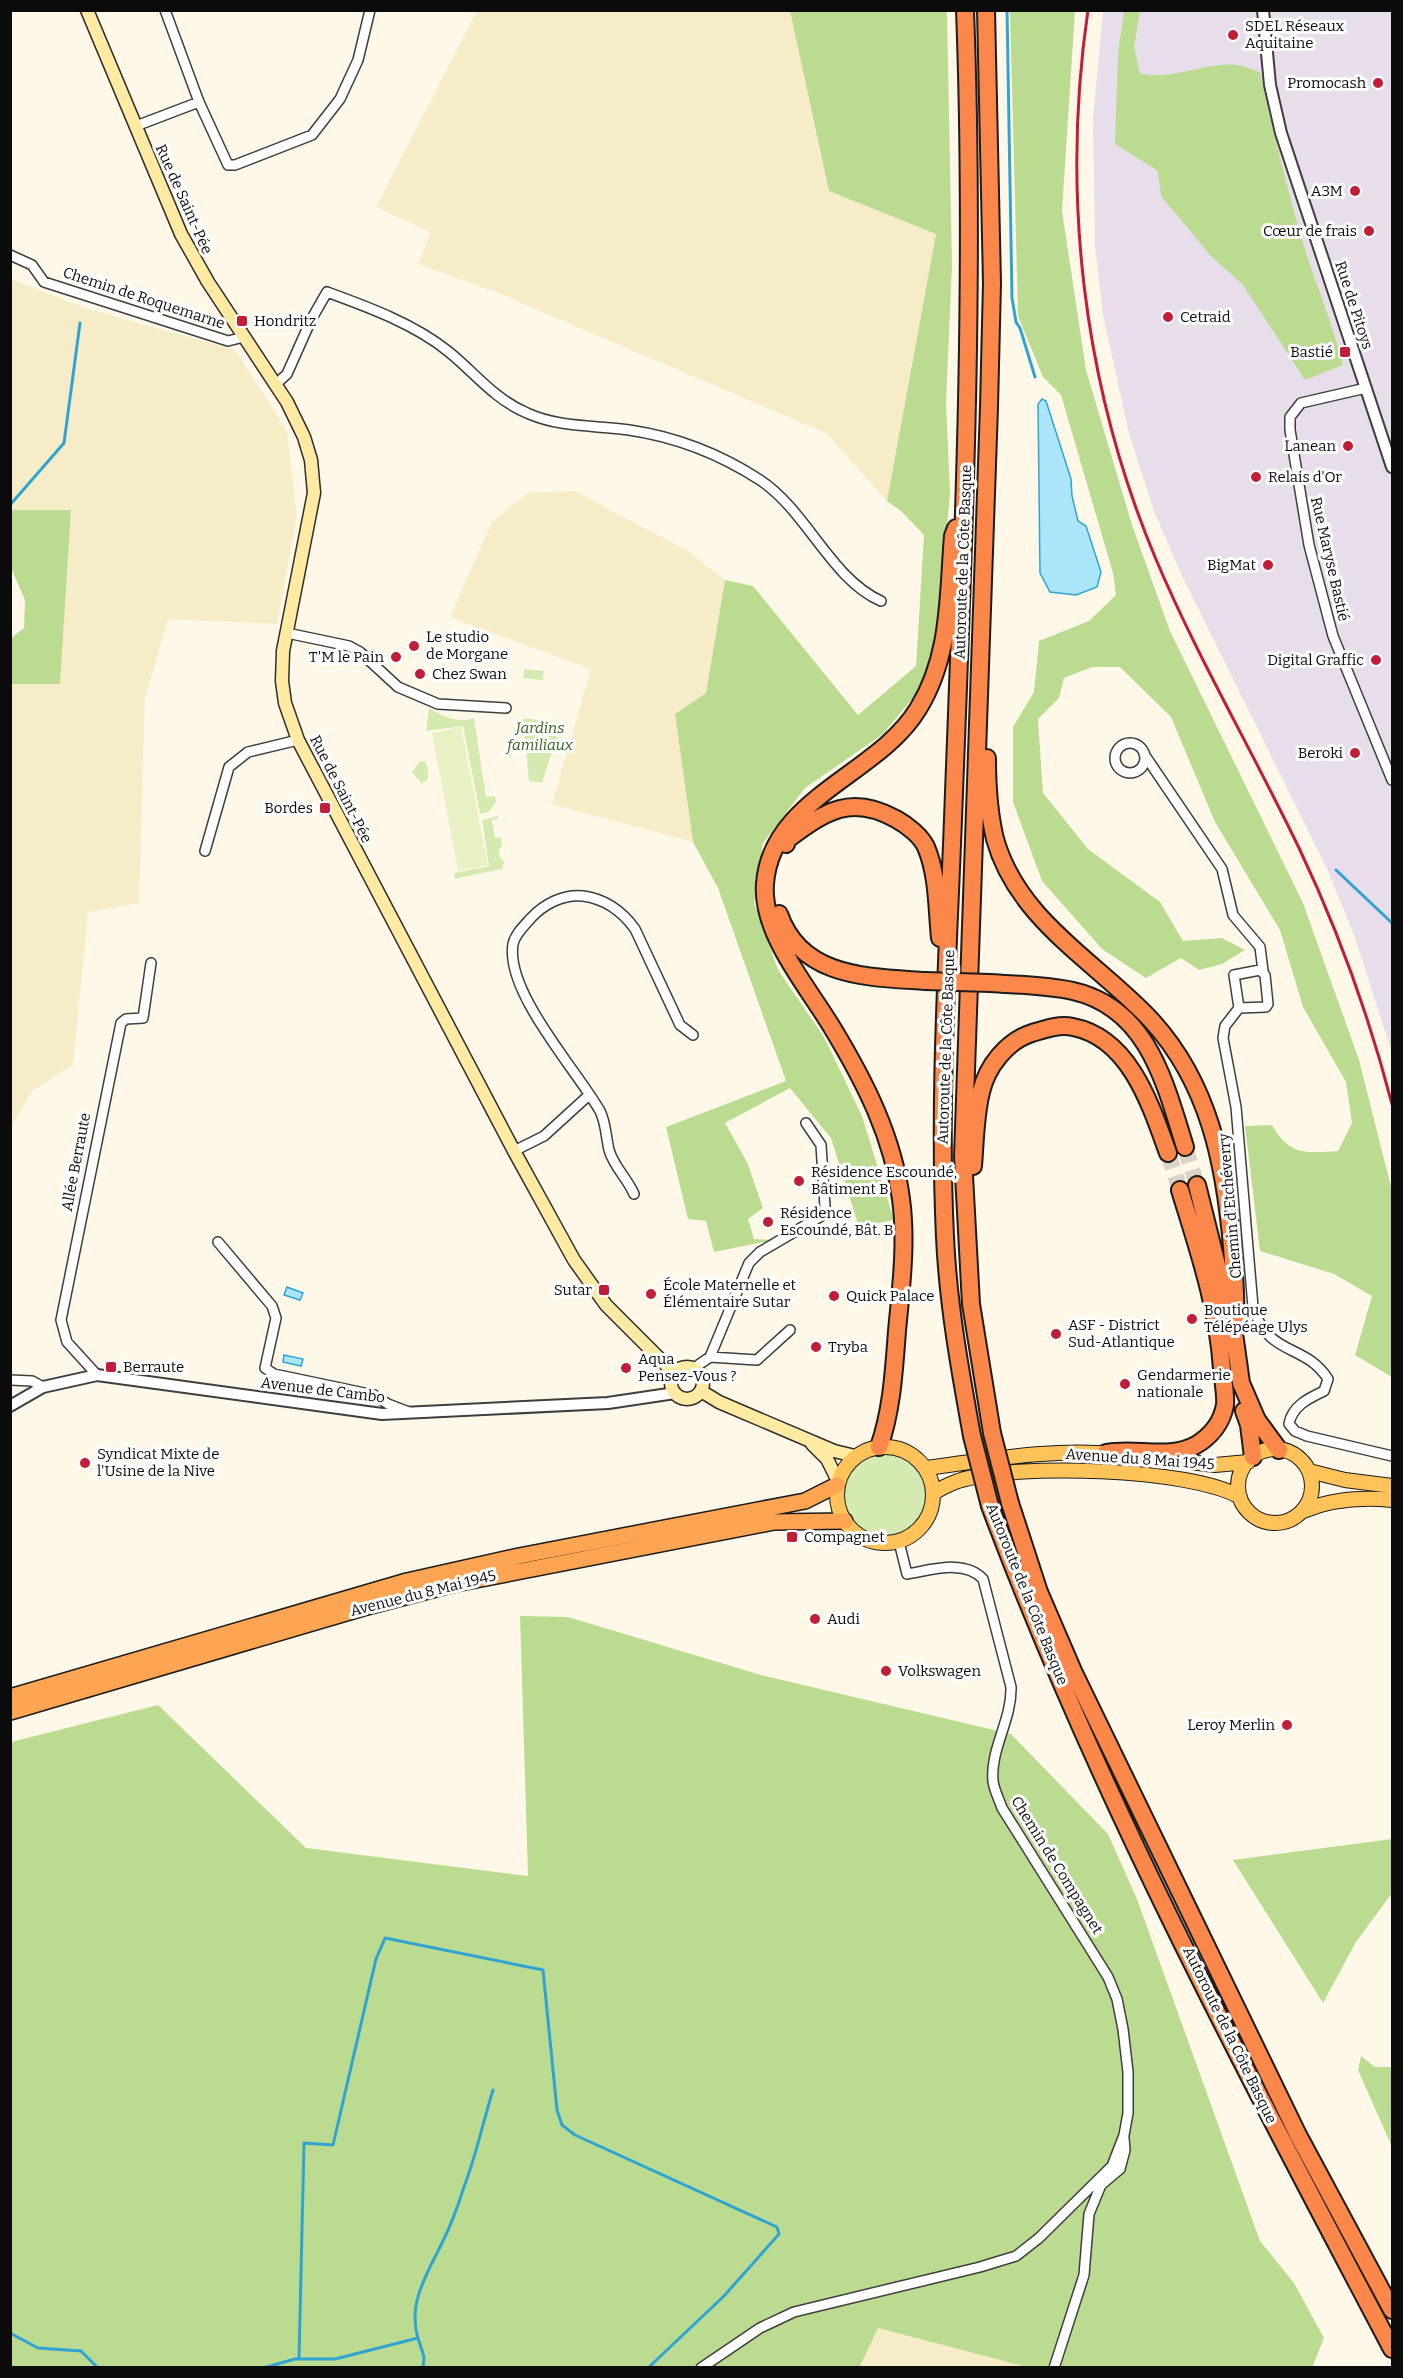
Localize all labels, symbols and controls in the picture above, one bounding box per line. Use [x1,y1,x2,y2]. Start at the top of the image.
place label: SDEL Réseaux Aquitaine [1245,17,1345,52]
marker: SDEL Réseaux Aquitaine [1226,28,1240,42]
place label: Promocash [1287,74,1367,92]
marker: Promocash [1371,76,1385,90]
street label: Rue de Saint-Pée [152,141,216,257]
place label: A3M [1311,182,1343,200]
marker: A3M [1348,184,1362,198]
place label: Cœur de frais [1263,222,1357,240]
marker: Cœur de frais [1362,224,1376,238]
street label: Rue de Pitoys [1331,259,1377,351]
street label: Chemin de Roquemarne [61,263,227,333]
place label: Cetraid [1180,308,1231,326]
marker: Cetraid [1161,310,1175,324]
place label: Hondritz [254,312,316,330]
marker: Hondritz [235,314,249,328]
place label: Bastié [1290,343,1333,361]
marker: Bastié [1338,345,1352,359]
place label: Lanean [1284,437,1337,455]
marker: Lanean [1341,439,1355,453]
street label: Autoroute de la Côte Basque [951,464,975,660]
place label: Relais d'Or [1268,468,1342,486]
marker: Relais d'Or [1249,470,1263,484]
street label: Rue Maryse Bastié [1307,495,1353,623]
place label: BigMat [1207,556,1257,574]
marker: BigMat [1261,558,1275,572]
place label: Le studio de Morgane [426,628,508,663]
marker: Le studio de Morgane [407,639,421,653]
place label: T'M le Pain [309,648,385,666]
marker: T'M le Pain [389,650,403,664]
place label: Digital Graffic [1267,651,1364,669]
marker: Digital Graffic [1369,653,1383,667]
place label: Chez Swan [432,665,507,683]
marker: Chez Swan [413,667,427,681]
park label: Jardins familiaux [505,719,574,754]
street label: Rue de Saint-Pée [306,732,376,846]
place label: Beroki [1298,744,1344,762]
marker: Beroki [1348,746,1362,760]
place label: Bordes [264,799,313,817]
marker: Bordes [318,801,332,815]
street label: Autoroute de la Côte Basque [934,949,958,1145]
street label: Allée Berraute [58,1111,94,1213]
street label: Chemin d'Etchéverry [1215,1132,1245,1280]
place label: Résidence Escoundé, Bâtiment B [811,1163,957,1198]
marker: Résidence Escoundé, Bâtiment B [792,1174,806,1188]
place label: Résidence Escoundé, Bât. B [780,1204,893,1239]
marker: Résidence Escoundé, Bât. B [761,1215,775,1229]
place label: École Maternelle et Élémentaire Sutar [663,1276,797,1311]
place label: Sutar [554,1281,592,1299]
marker: Sutar [597,1283,611,1297]
marker: École Maternelle et Élémentaire Sutar [644,1287,658,1301]
place label: Quick Palace [846,1287,935,1305]
marker: Quick Palace [827,1289,841,1303]
place label: Boutique Télépéage Ulys [1204,1301,1308,1336]
marker: Boutique Télépéage Ulys [1185,1312,1199,1326]
place label: ASF - District Sud-Atlantique [1068,1316,1175,1351]
marker: ASF - District Sud-Atlantique [1049,1327,1063,1341]
place label: Tryba [828,1338,868,1356]
marker: Tryba [809,1340,823,1354]
place label: Aqua Pensez-Vous ? [638,1350,737,1385]
place label: Berraute [123,1358,184,1376]
marker: Berraute [104,1360,118,1374]
marker: Aqua Pensez-Vous ? [619,1361,633,1375]
place label: Gendarmerie nationale [1137,1366,1231,1401]
street label: Avenue de Cambo [260,1373,386,1407]
marker: Gendarmerie nationale [1118,1377,1132,1391]
place label: Syndicat Mixte de l'Usine de la Nive [97,1445,219,1480]
street label: Avenue du 8 Mai 1945 [1065,1445,1215,1473]
marker: Syndicat Mixte de l'Usine de la Nive [78,1456,92,1470]
street label: Autoroute de la Côte Basque [982,1500,1072,1688]
place label: Compagnet [804,1528,885,1546]
marker: Compagnet [785,1530,799,1544]
street label: Avenue du 8 Mai 1945 [348,1566,498,1620]
place label: Audi [827,1610,860,1628]
marker: Audi [808,1612,822,1626]
place label: Volkswagen [898,1662,982,1680]
marker: Volkswagen [879,1664,893,1678]
place label: Leroy Merlin [1187,1716,1275,1734]
marker: Leroy Merlin [1280,1718,1294,1732]
street label: Chemin de Compagnet [1007,1793,1107,1938]
street label: Autoroute de la Côte Basque [1179,1944,1281,2126]

